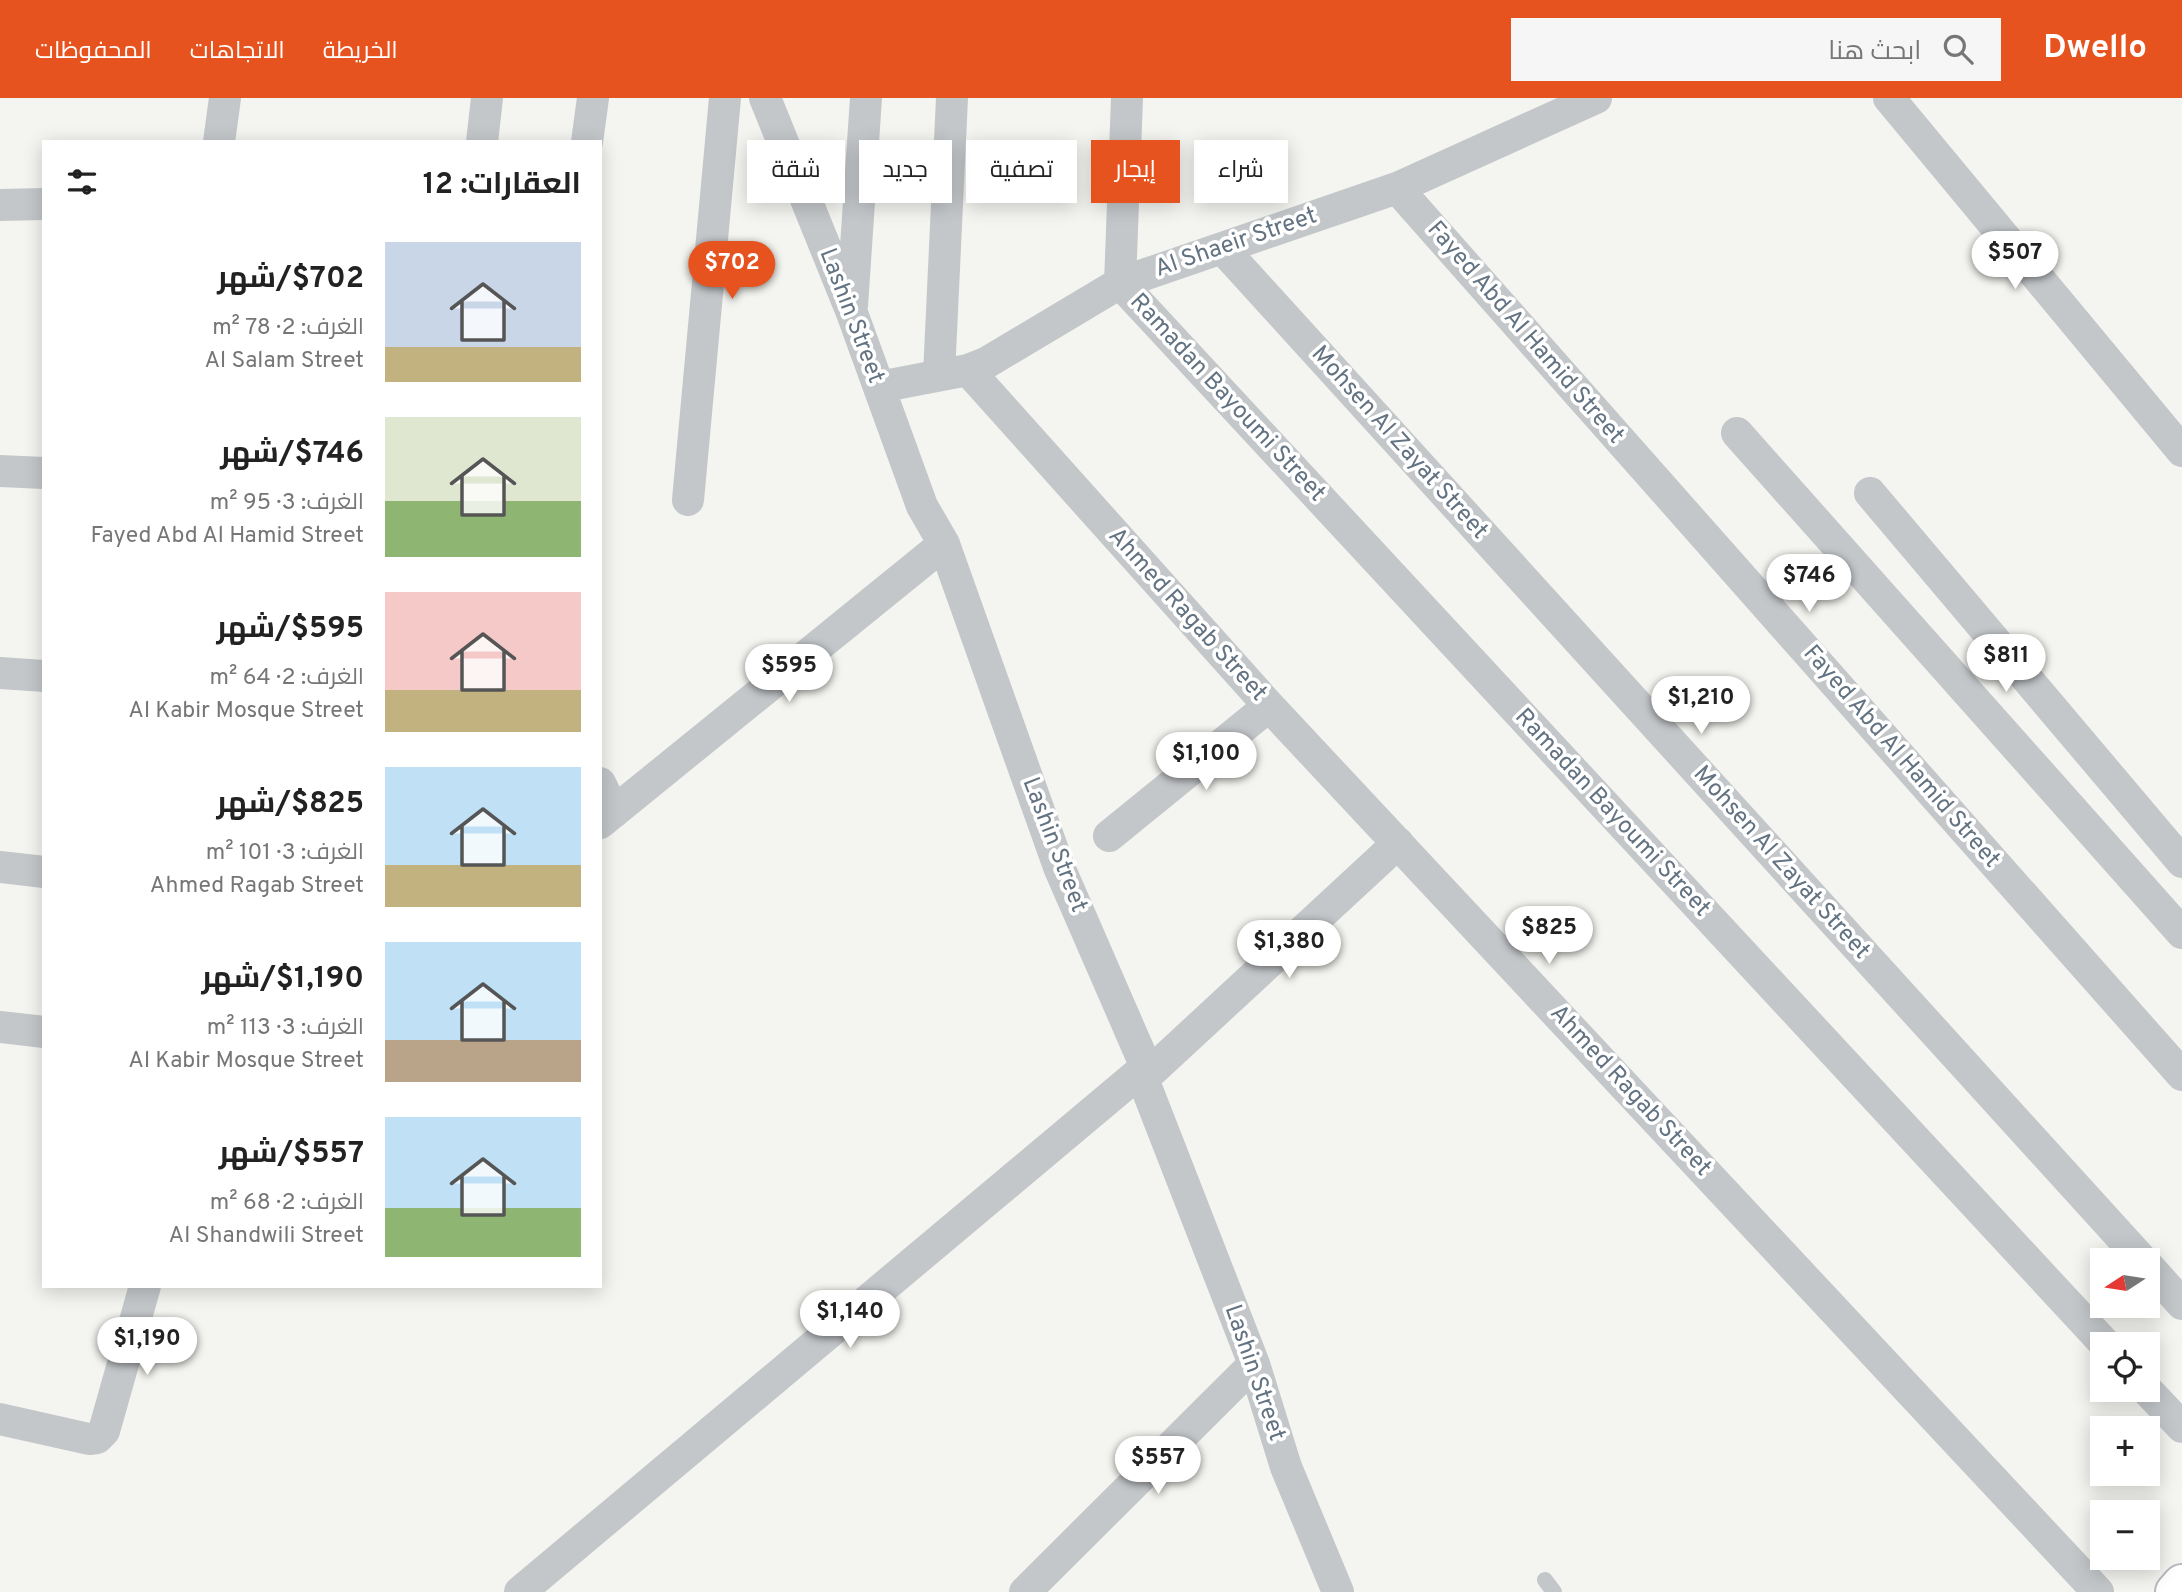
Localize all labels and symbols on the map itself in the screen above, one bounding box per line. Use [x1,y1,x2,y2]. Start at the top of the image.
street label: Al Shaeir Street [1151,201,1321,285]
street label: Fayed Abd Al Hamid Street [1420,215,1630,451]
pin: $507 [1974,232,2056,291]
pin: $702 [691,242,773,301]
street label: Lashin Street [812,244,890,388]
street label: Ramadan Bayoumi Street [1123,288,1331,508]
street label: Mohsen Al Zayat Street [1304,340,1494,546]
street label: Ahmed Ragab Street [1101,522,1273,708]
pin: $746 [1768,554,1850,614]
pin: $811 [1965,634,2047,694]
street label: Fayed Abd Al Hamid Street [1796,639,2006,875]
pin: $595 [748,644,830,704]
pin: $1,210 [1644,676,1758,736]
street label: Ramadan Bayoumi Street [1508,703,1716,923]
pin: $1,100 [1149,732,1263,792]
street label: Mohsen Al Zayat Street [1686,760,1876,966]
street label: Lashin Street [1015,773,1093,917]
pin: $825 [1508,906,1590,966]
pin: $1,380 [1232,920,1346,980]
street label: Ahmed Ragab Street [1543,999,1717,1183]
north arrow [2090,1248,2160,1318]
pin: $1,140 [793,1290,907,1350]
street label: Lashin Street [1217,1301,1291,1445]
pin: $1,190 [90,1318,204,1377]
pin: $557 [1117,1436,1199,1496]

